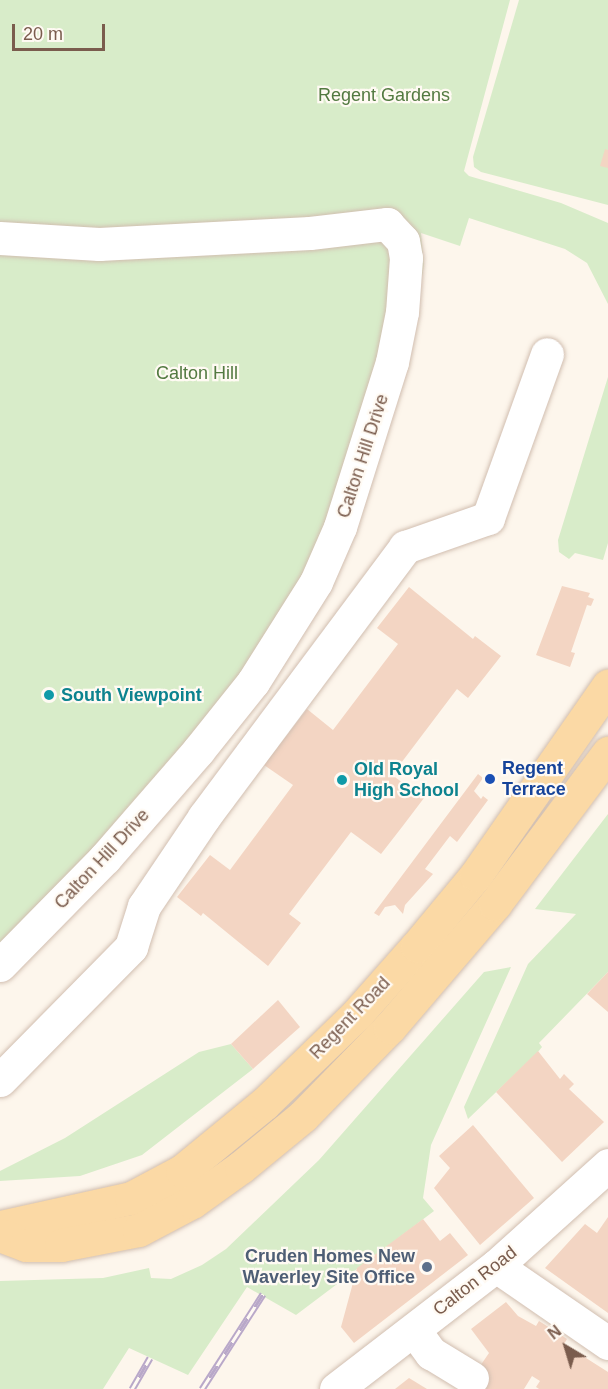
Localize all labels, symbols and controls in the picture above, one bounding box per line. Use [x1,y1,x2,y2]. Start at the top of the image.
scale bar [15,12,108,50]
text: 20 m [23,24,63,44]
park label: Regent Gardens [318,84,450,106]
park label: Calton Hill [156,362,238,384]
street label: Calton Hill Drive [333,391,393,521]
place label: South Viewpoint [61,684,202,706]
marker: South Viewpoint [42,688,56,702]
place label: Regent Terrace [502,758,566,800]
place label: Old Royal High School [354,759,459,802]
marker: Regent Terrace [483,772,497,786]
marker: Old Royal High School [335,773,349,787]
street label: Calton Hill Drive [50,804,154,914]
street label: Regent Road [305,972,395,1064]
street label: Calton Road [429,1242,521,1320]
place label: Cruden Homes New Waverley Site Office [243,1246,415,1288]
marker: Cruden Homes New Waverley Site Office [420,1260,434,1274]
north arrow [536,1317,596,1377]
text: N [545,1322,564,1343]

